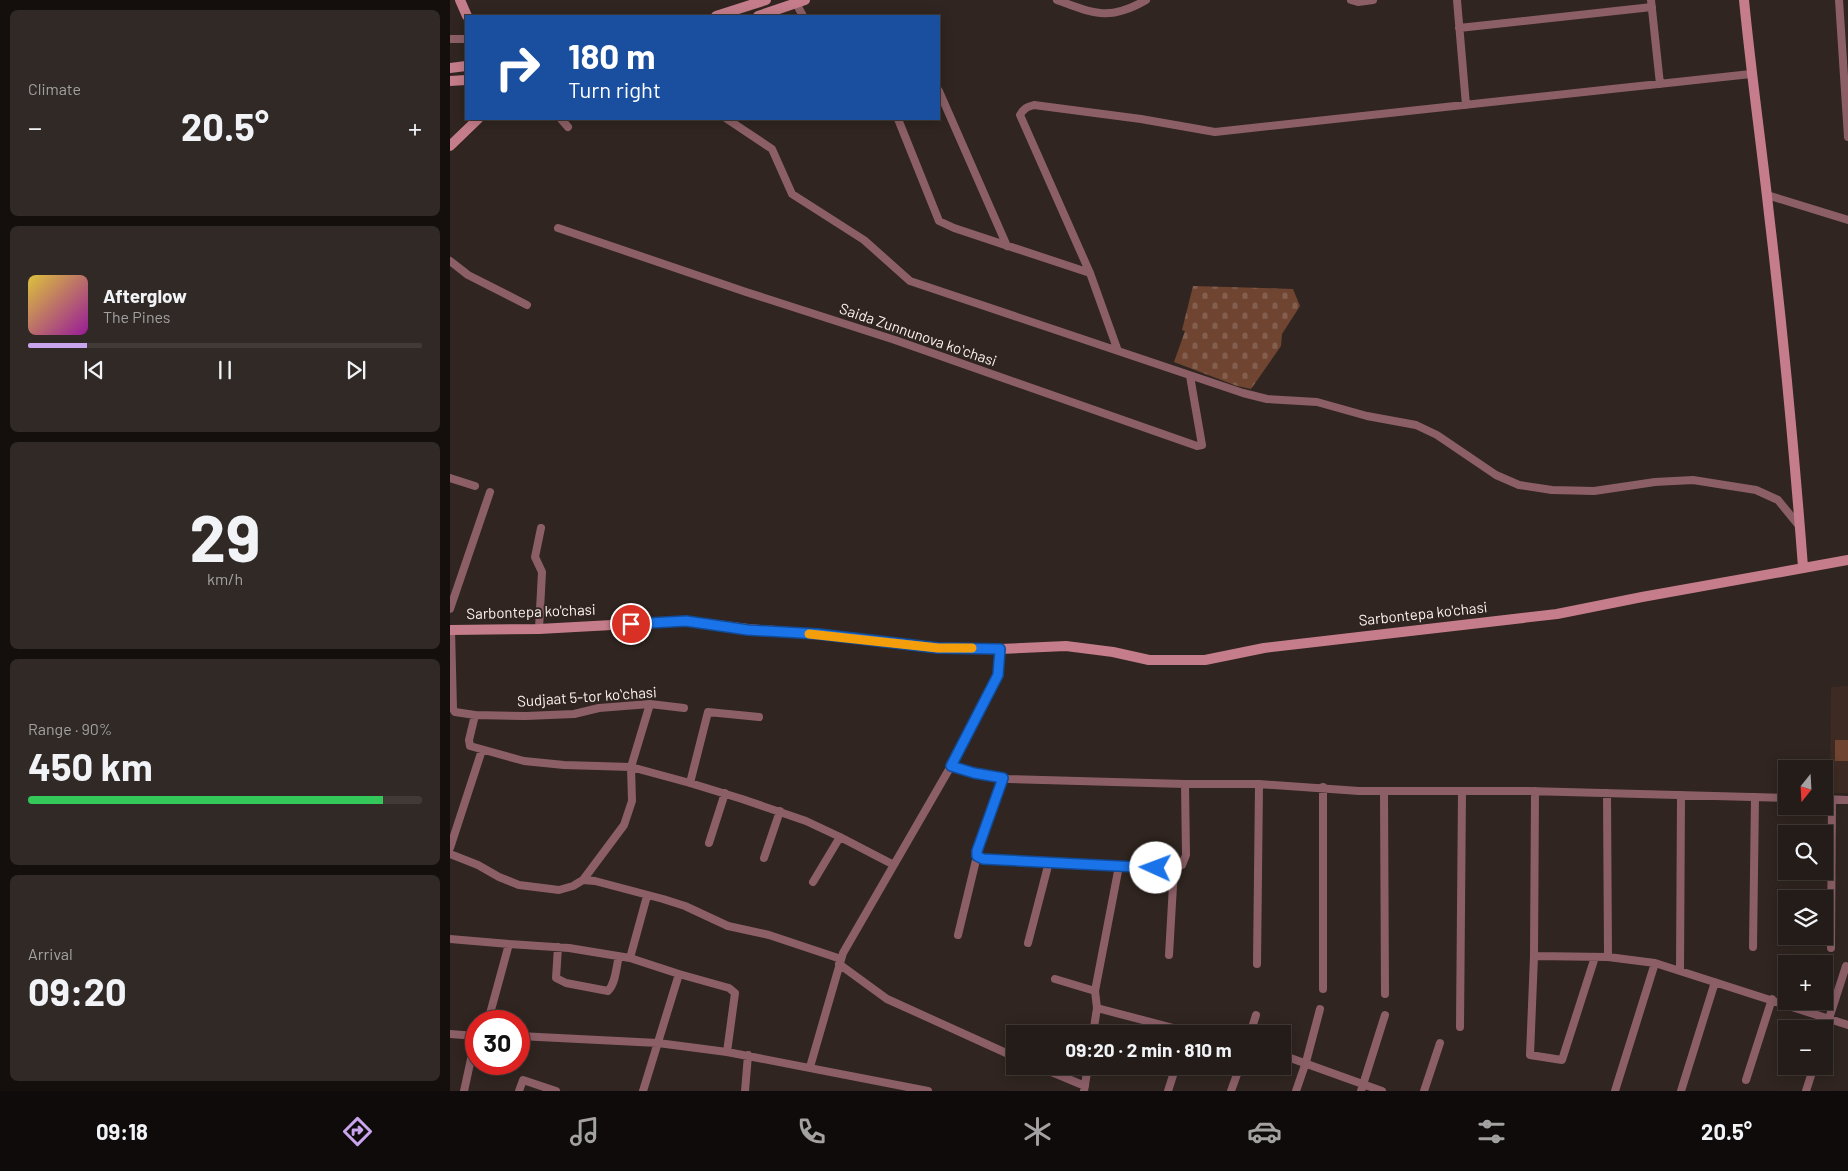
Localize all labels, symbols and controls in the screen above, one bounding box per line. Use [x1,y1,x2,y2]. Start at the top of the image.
text: 180 m [568,34,656,76]
icon: right [485,35,550,100]
text: Turn right [568,76,661,102]
text: Climate [28,79,81,98]
text: 20.5° [181,103,269,149]
text: − [28,110,42,144]
text: + [408,110,422,144]
text: Afterglow [103,284,187,307]
street label: Saida Zunnunova koʻchasi [837,299,999,369]
text: The Pines [103,307,171,326]
icon: previous [80,356,108,384]
icon: pause [211,356,239,384]
icon: next [342,356,370,384]
text: 29 [190,497,260,575]
text: km/h [207,569,243,588]
street label: Sarbontepa ko'chasi [1358,597,1488,629]
street label: Sarbontepa ko'chasi [466,600,596,622]
pin [610,603,652,645]
icon: arrive [617,610,645,638]
street label: Sudjaat 5-tor koʻchasi [517,682,657,710]
text: Range · 90% [28,719,112,738]
text: 450 km [28,743,153,789]
north arrow [1778,760,1832,815]
map controls [1778,760,1833,1075]
button: search [1778,825,1833,880]
position arrow [1129,841,1181,893]
button: layers [1778,890,1833,945]
text: Arrival [28,944,73,963]
button: + [1778,955,1833,1010]
text: 09:20 [28,968,127,1014]
speed limit sign: 30 [465,1010,530,1075]
button: − [1778,1020,1833,1075]
text: 09:20 · 2 min · 810 m [1065,1038,1232,1061]
icon: directions [340,1114,375,1149]
icon: music [567,1114,602,1149]
icon: phone [794,1114,829,1149]
icon: climate [1020,1114,1055,1149]
icon: car [1247,1114,1282,1149]
icon: filters [1474,1114,1509,1149]
text: 09:18 [96,1118,148,1144]
text: 20.5° [1701,1118,1752,1144]

